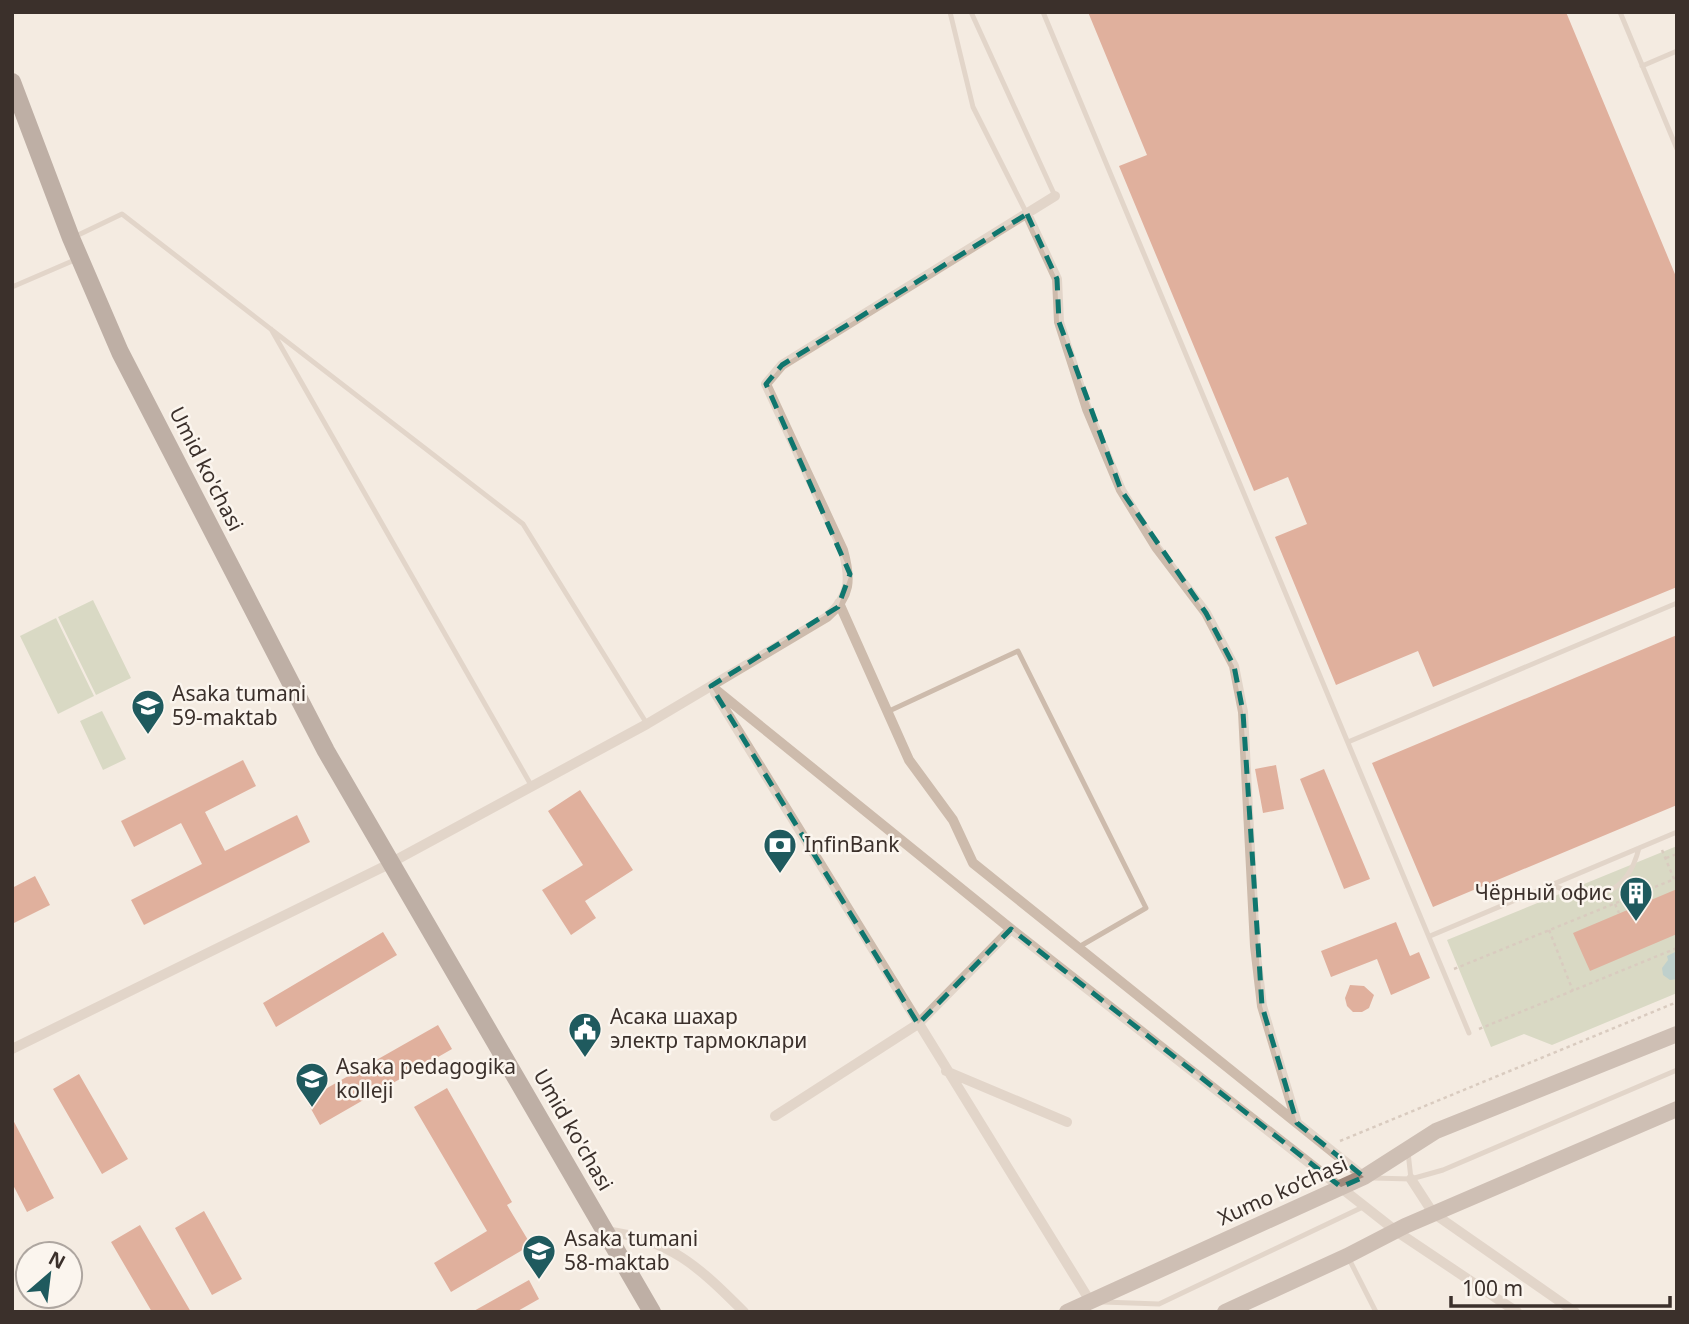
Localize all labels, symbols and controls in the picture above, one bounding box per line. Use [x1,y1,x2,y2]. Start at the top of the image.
street label: Umid ko'chasi [163,401,250,536]
place label: Asaka tumani 59-maktab [172,679,306,731]
school or university icon: Asaka tumani 59-maktab [129,687,167,736]
bank icon: InfinBank [761,826,799,875]
place label: InfinBank [804,830,900,858]
building icon: Чёрный офис [1617,874,1655,923]
place label: Чёрный офис [1475,878,1612,906]
place label: Асака шахар электр тармоклари [610,1002,807,1054]
public building icon: Асака шахар электр тармоклари [566,1010,604,1059]
place label: Asaka pedagogika kolleji [336,1052,516,1104]
school or university icon: Asaka pedagogika kolleji [293,1060,331,1109]
street label: Umid ko'chasi [528,1063,620,1196]
street label: Xumo ko’chasi [1213,1149,1352,1231]
place label: Asaka tumani 58-maktab [564,1224,698,1276]
school or university icon: Asaka tumani 58-maktab [520,1232,558,1281]
north arrow [14,1240,84,1310]
text: N [44,1245,70,1275]
scale bar [1451,1264,1670,1308]
text: 100 m [1462,1274,1523,1302]

